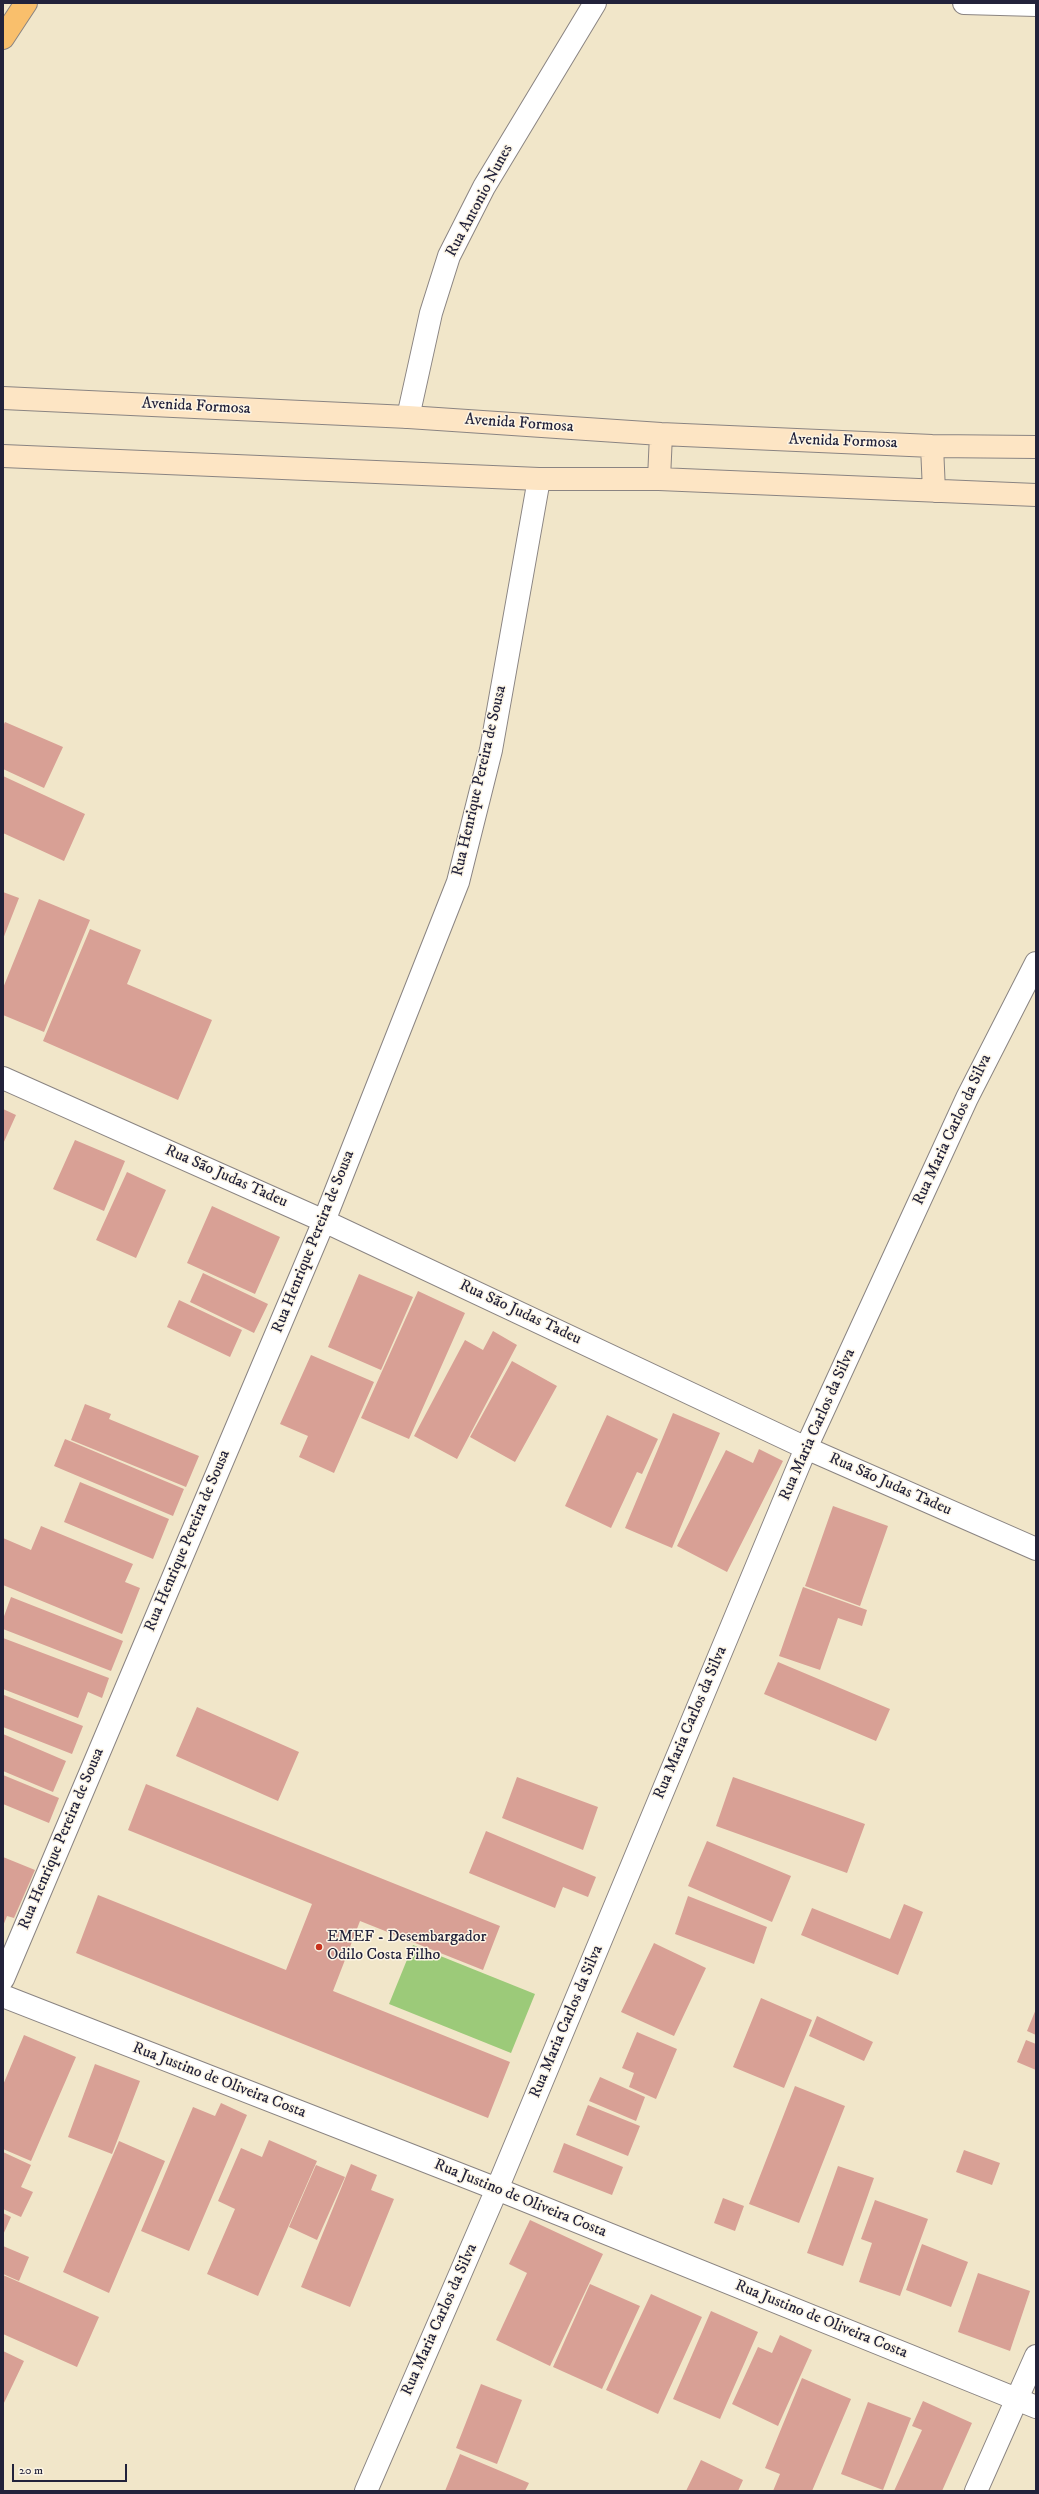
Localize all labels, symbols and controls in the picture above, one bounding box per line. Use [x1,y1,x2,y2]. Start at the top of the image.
street label: Rua Antonio Nunes [442,142,518,260]
street label: Avenida Formosa [141,395,251,419]
street label: Avenida Formosa [464,411,574,437]
street label: Avenida Formosa [788,431,898,453]
street label: Rua Henrique Pereira de Sousa [449,684,511,878]
street label: Rua Maria Carlos da Silva [910,1052,996,1208]
street label: Rua São Judas Tadeu [162,1141,290,1213]
street label: Rua Henrique Pereira de Sousa [269,1148,359,1336]
street label: Rua São Judas Tadeu [456,1276,584,1350]
street label: Rua Maria Carlos da Silva [776,1346,860,1504]
street label: Rua Henrique Pereira de Sousa [141,1447,235,1635]
street label: Rua São Judas Tadeu [826,1449,954,1521]
street label: Rua Maria Carlos da Silva [650,1644,732,1802]
street label: Rua Henrique Pereira de Sousa [15,1745,109,1933]
place label: EMEF - Desembargador Odilo Costa Filho [327,1928,486,1966]
marker: EMEF - Desembargador Odilo Costa Filho [314,1942,324,1952]
street label: Rua Maria Carlos da Silva [526,1943,608,2101]
street label: Rua Justino de Oliveira Costa [130,2039,308,2123]
street label: Rua Justino de Oliveira Costa [431,2156,609,2242]
street label: Rua Maria Carlos da Silva [398,2241,482,2399]
street label: Rua Justino de Oliveira Costa [732,2277,910,2363]
scale bar [14,2456,129,2482]
text: 20 m [19,2463,43,2478]

